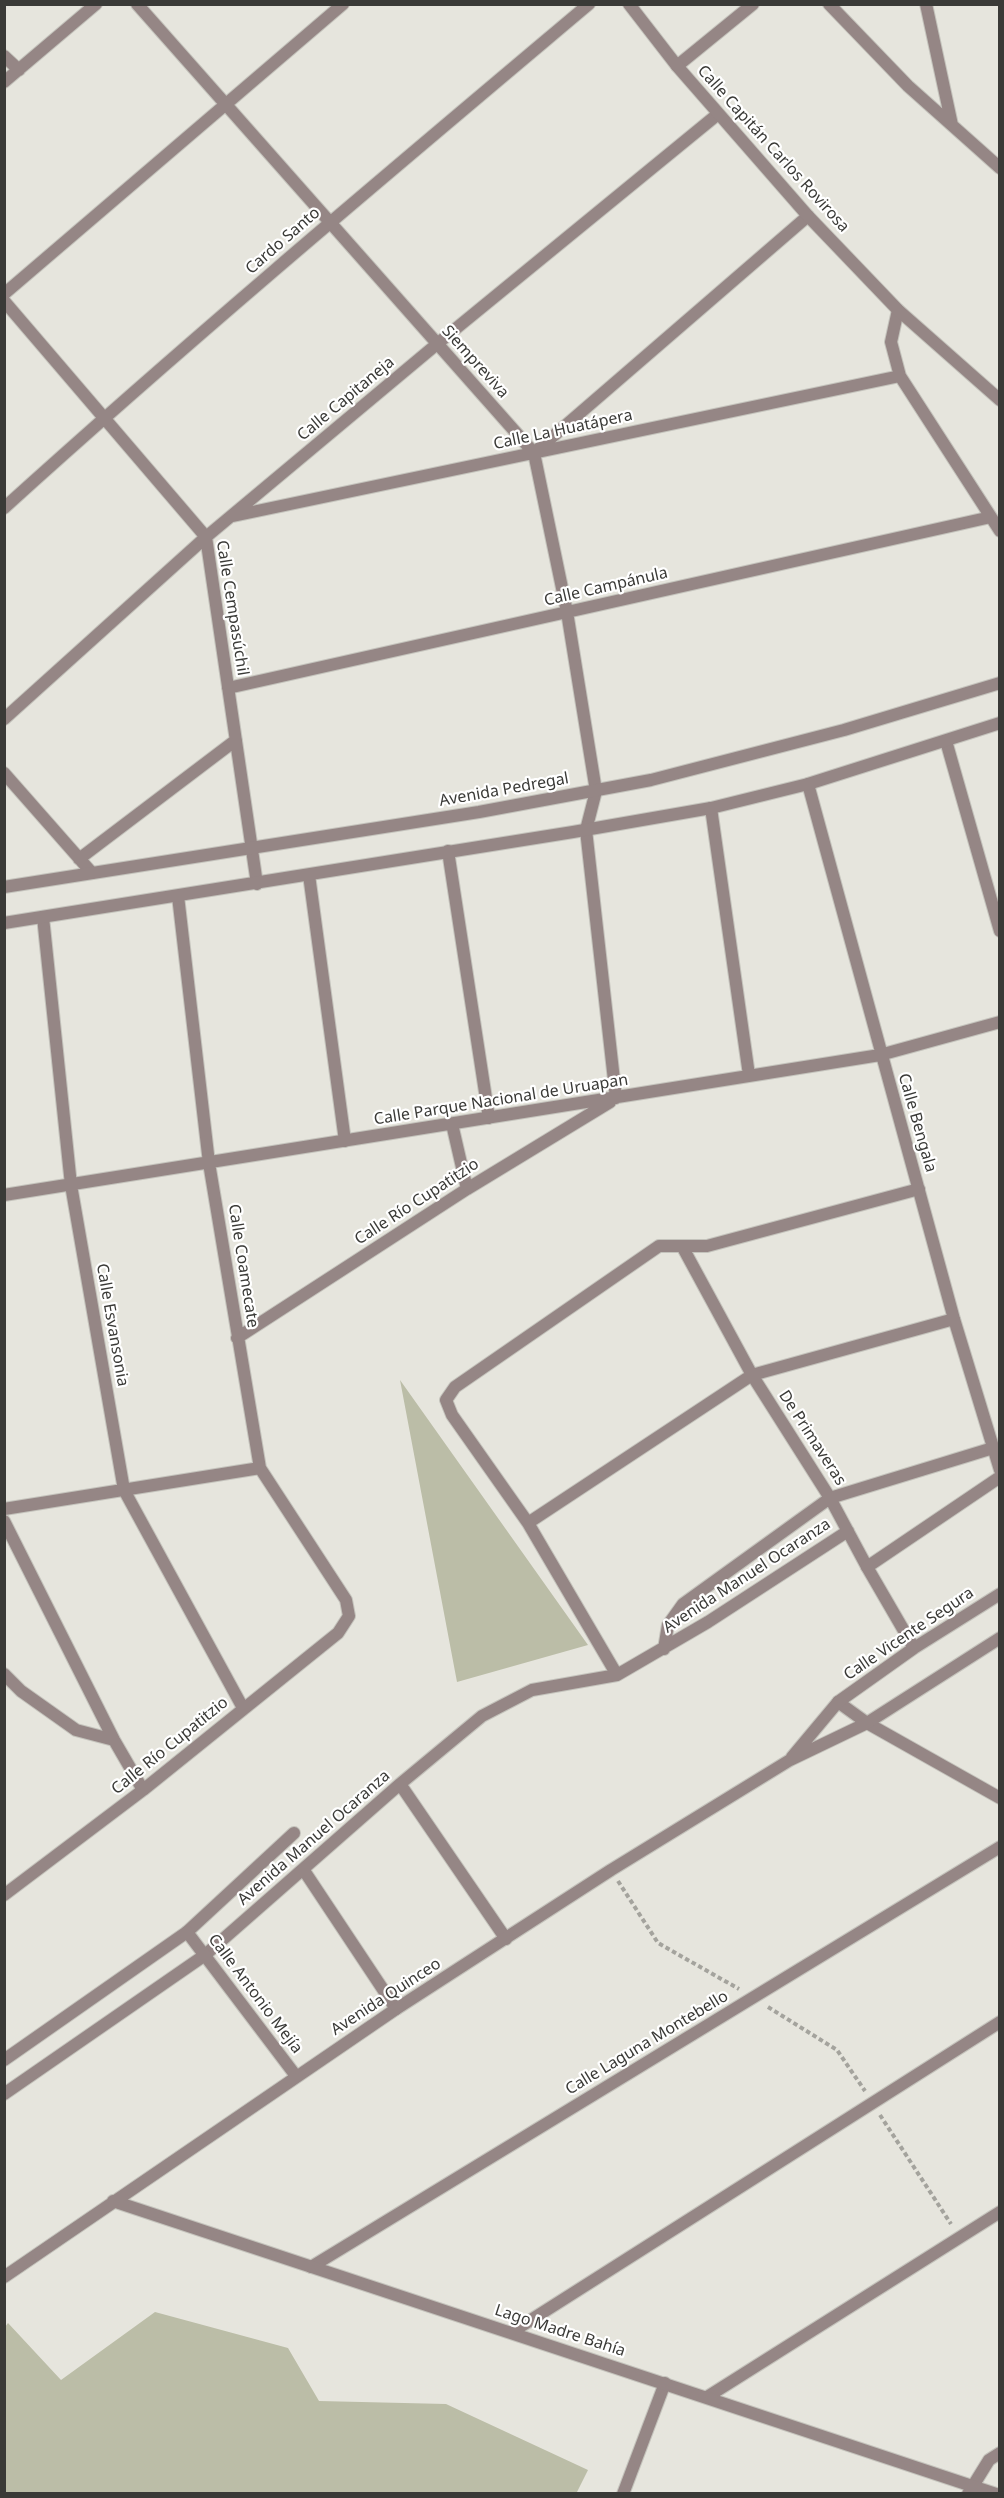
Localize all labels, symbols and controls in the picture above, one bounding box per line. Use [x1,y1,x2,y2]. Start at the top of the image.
street label: Calle Capitán Carlos Rovirosa [693,62,853,236]
street label: Cardo Santo [242,204,324,278]
street label: Siempreviva [437,322,513,402]
street label: Calle Capitaneja [294,353,398,445]
street label: Calle La Huatápera [492,406,634,454]
street label: Calle Cempasúchil [212,539,252,677]
street label: Calle Campánula [542,563,670,611]
street label: Avenida Pedregal [438,769,570,811]
street label: Calle Parque Nacional de Uruapan [373,1070,629,1130]
street label: Calle Bengala [894,1071,940,1175]
street label: Calle Río Cupatitzio [351,1155,483,1249]
street label: Calle Coamecate [224,1203,262,1329]
street label: Calle Esvansonia [92,1262,132,1388]
street label: De Primaveras [774,1387,850,1489]
street label: Avenida Manuel Ocaranza [660,1515,834,1637]
street label: Calle Vicente Segura [840,1583,978,1685]
street label: Calle Río Cupatitzio [108,1693,232,1799]
street label: Avenida Manuel Ocaranza [234,1767,394,1909]
street label: Calle Antonio Mejía [204,1930,306,2058]
street label: Avenida Quinceo [327,1954,445,2040]
street label: Calle Laguna Montebello [562,1987,732,2099]
street label: Lago Madre Bahía [492,2301,628,2361]

